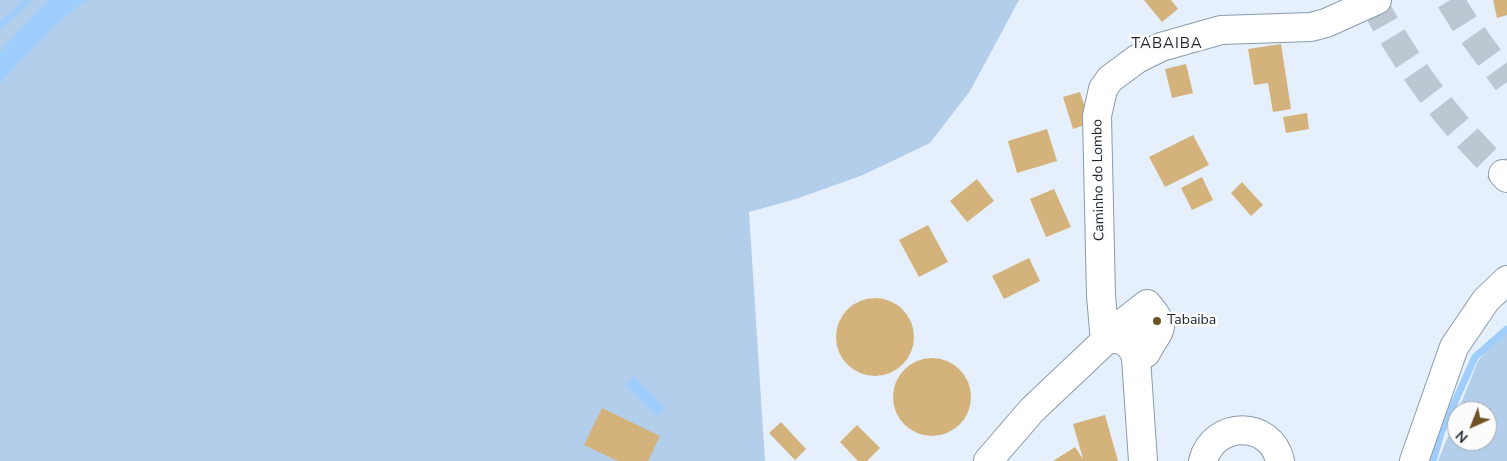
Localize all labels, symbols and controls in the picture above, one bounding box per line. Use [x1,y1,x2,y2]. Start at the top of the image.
district label: TABAIBA [1130,35,1204,53]
street label: Caminho do Lombo [1090,119,1108,241]
place label: Tabaiba [1167,313,1216,329]
marker: Tabaiba [1151,315,1163,327]
north arrow [1447,401,1497,451]
text: N [1452,426,1472,447]

